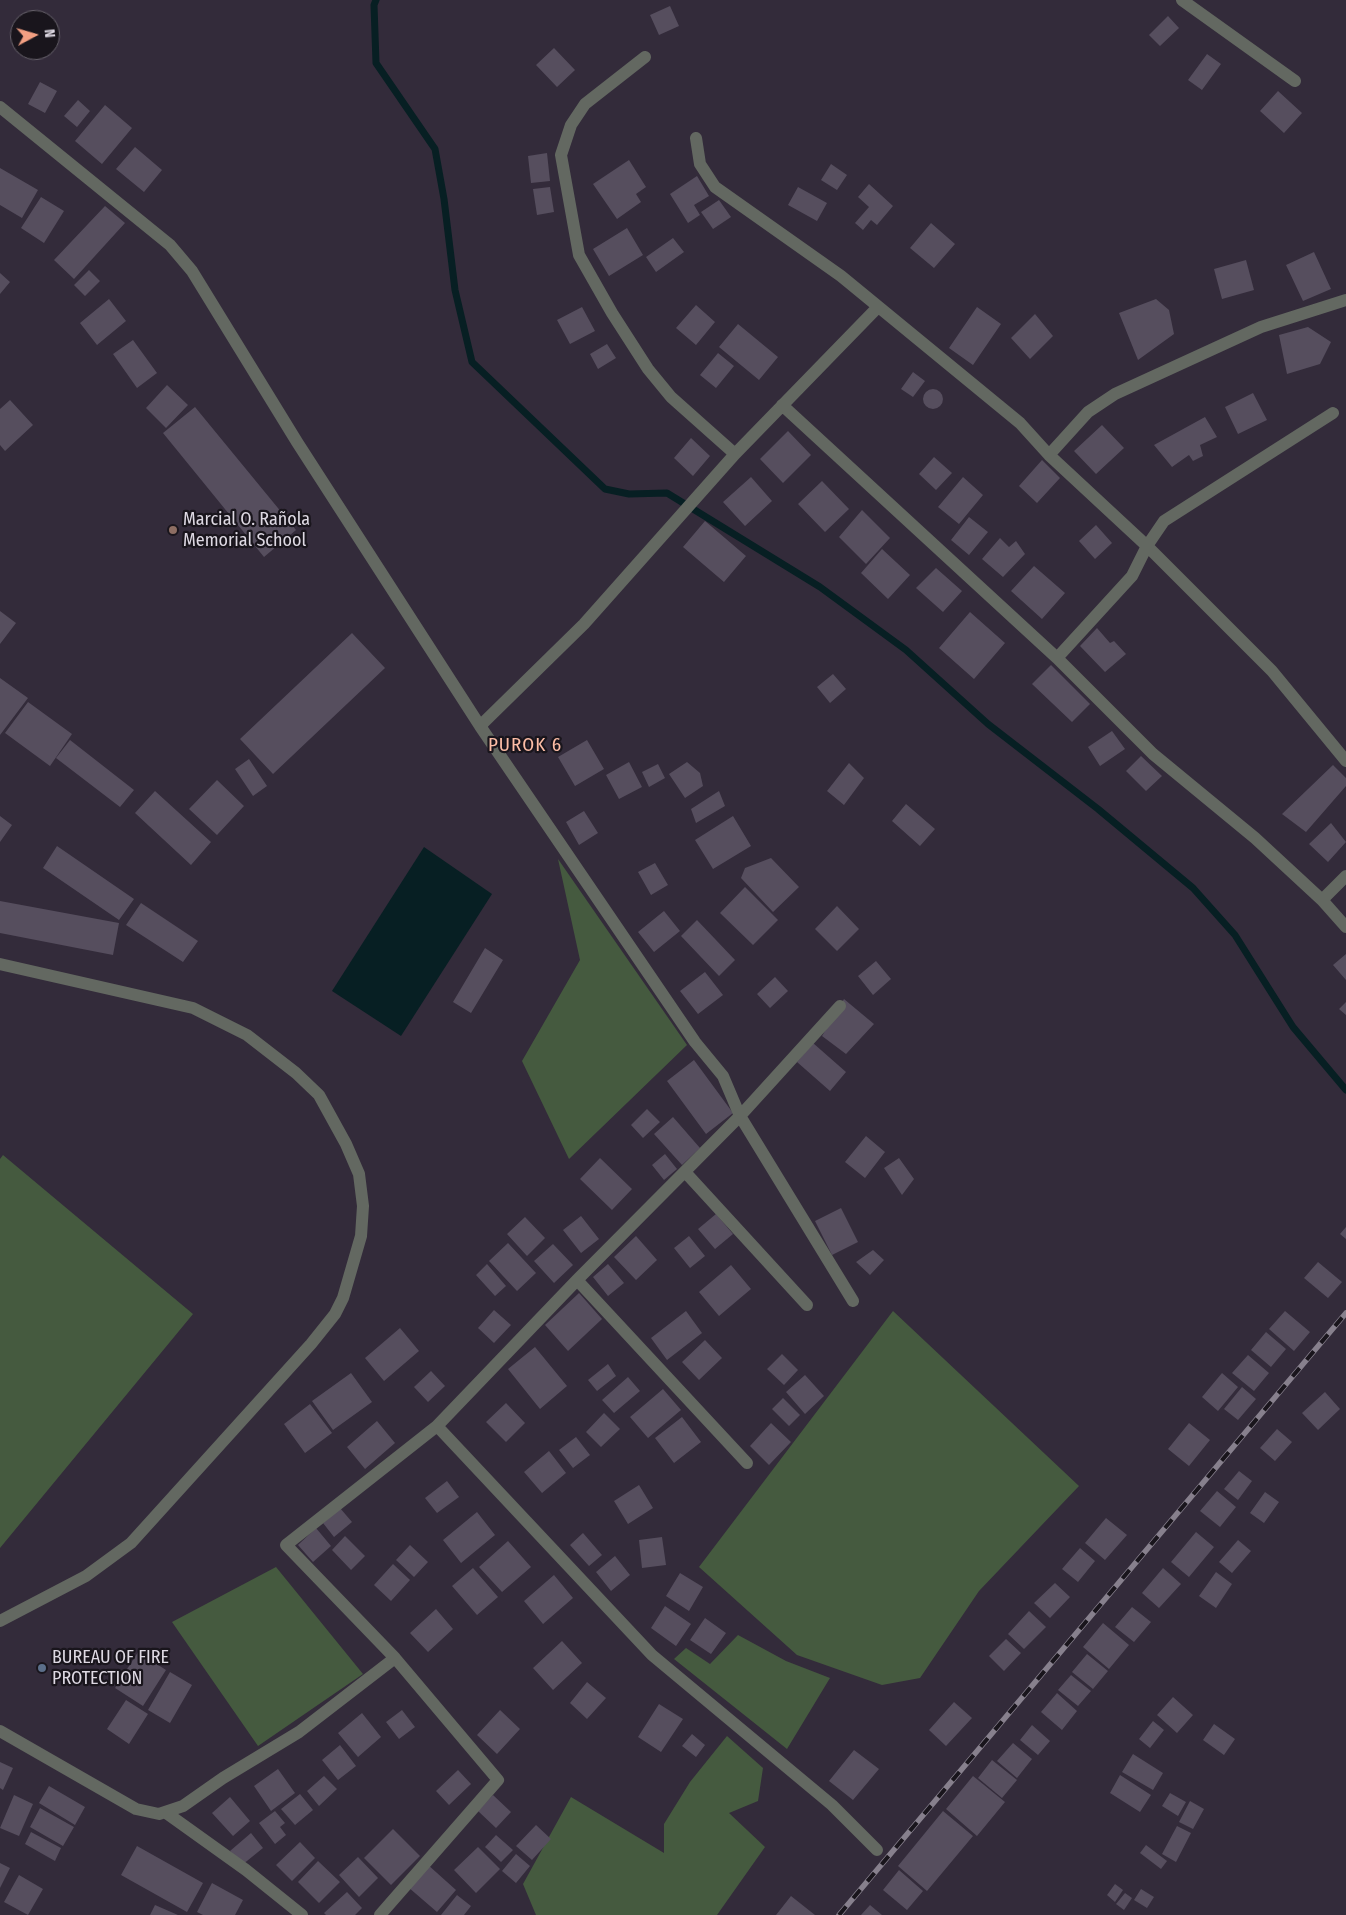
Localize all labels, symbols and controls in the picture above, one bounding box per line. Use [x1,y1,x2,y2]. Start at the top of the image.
north arrow [10,10,60,60]
text: N [41,28,58,39]
place label: Marcial O. Rañola Memorial School [183,509,310,552]
marker: Marcial O. Rañola Memorial School [167,524,179,536]
district label: PUROK 6 [487,735,563,757]
place label: BUREAU OF FIRE PROTECTION [52,1647,169,1690]
marker: BUREAU OF FIRE PROTECTION [36,1662,48,1674]

